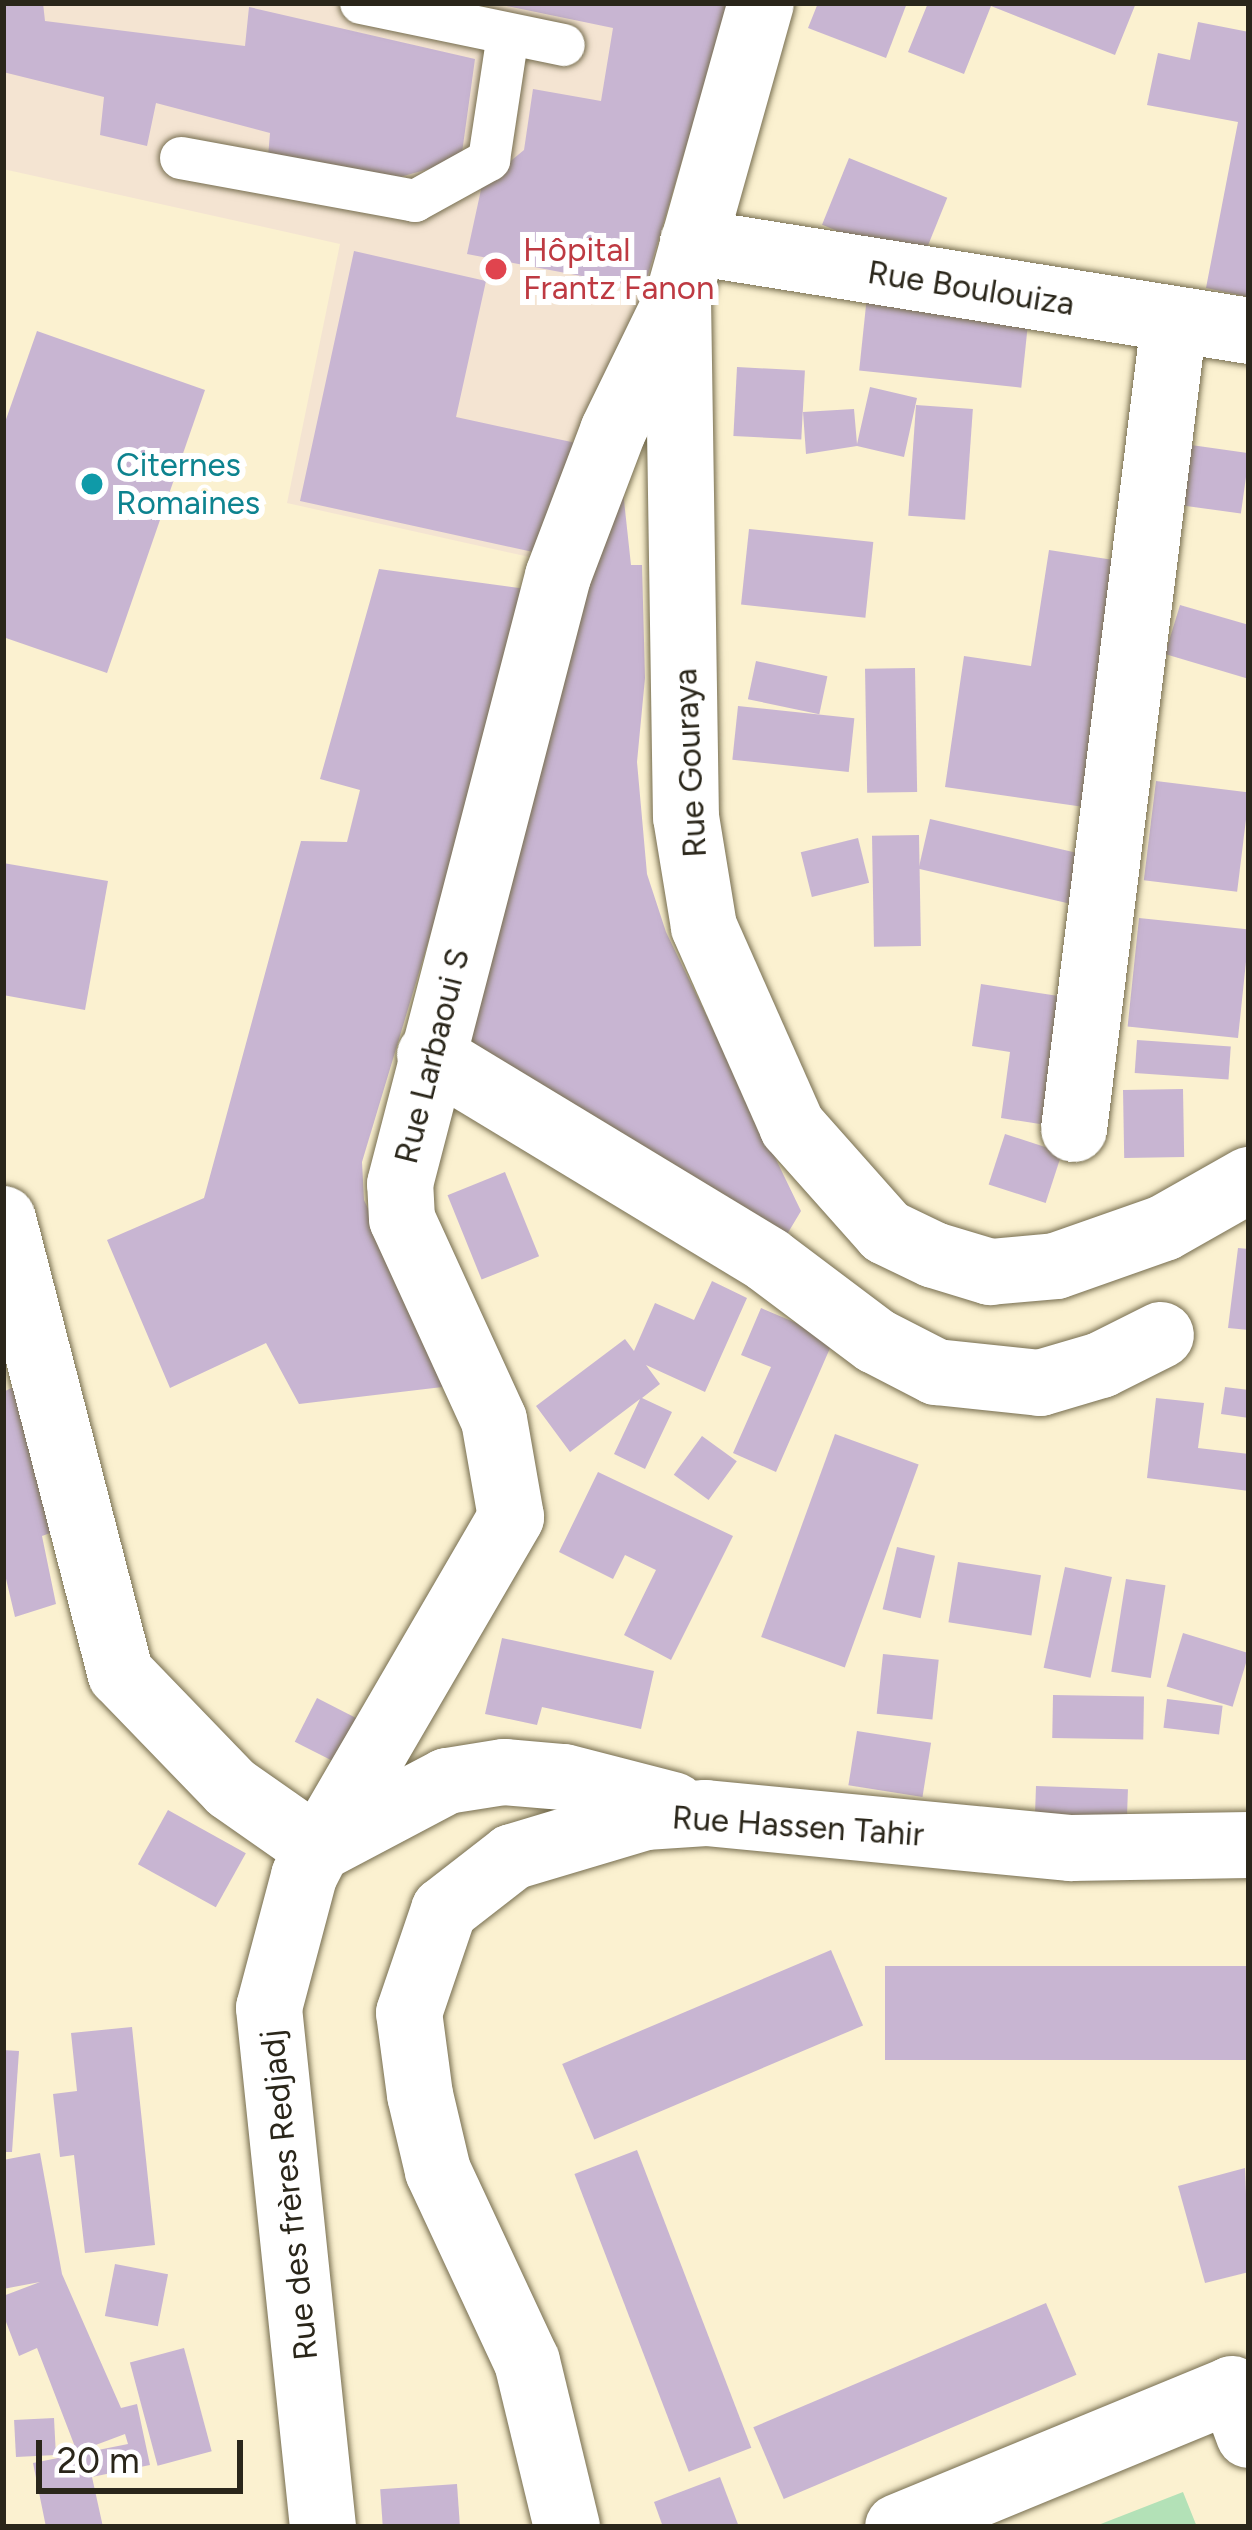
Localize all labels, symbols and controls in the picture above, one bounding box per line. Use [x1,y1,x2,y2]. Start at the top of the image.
place label: Hôpital Frantz Fanon [523,230,714,308]
street label: Rue Boulouiza [865,252,1077,324]
marker: Hôpital Frantz Fanon [480,253,512,285]
place label: Citernes Romaines [116,445,260,523]
marker: Citernes Romaines [79,471,105,497]
street label: Rue Gouraya [665,667,715,859]
street label: Rue Larbaoui S [386,944,478,1168]
street label: Rue Hassen Tahir [671,1797,925,1855]
street label: Rue des frères Redjadj [252,2028,326,2362]
scale bar [42,2416,249,2490]
text: 20 m [57,2439,140,2482]

